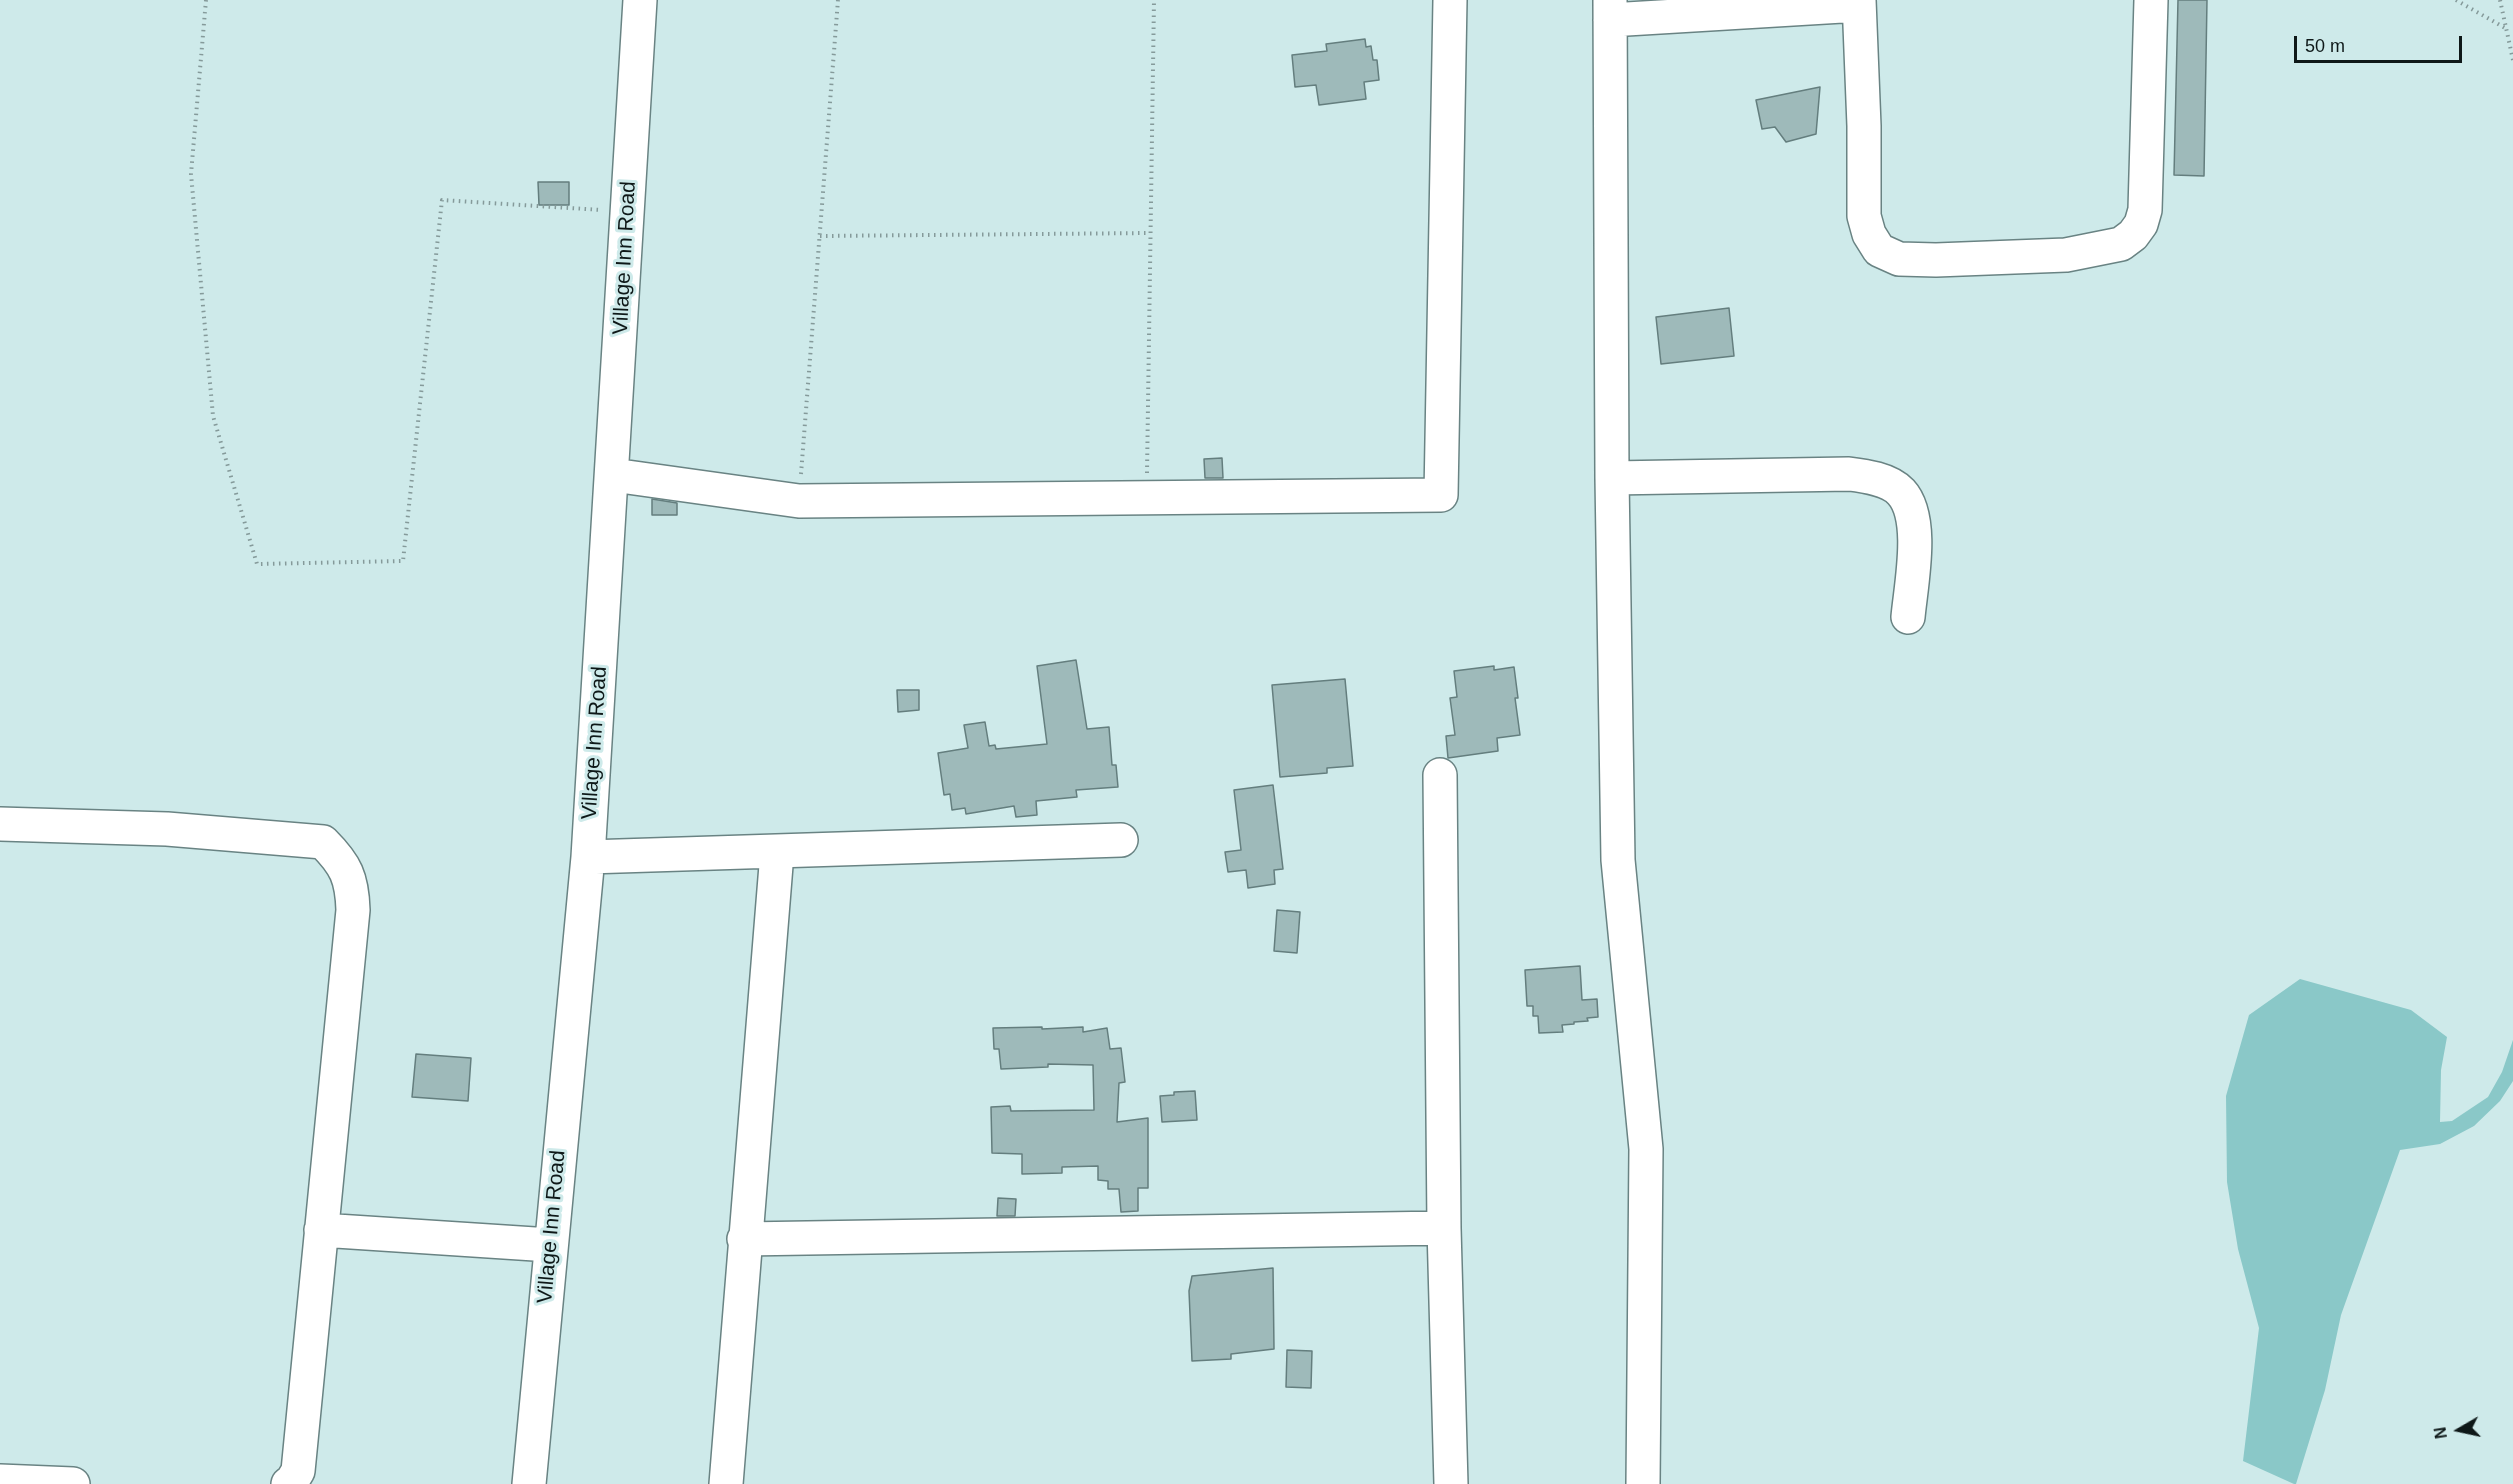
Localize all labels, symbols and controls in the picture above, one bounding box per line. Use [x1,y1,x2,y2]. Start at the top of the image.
scale bar [2297,24,2465,62]
text: 50 m [2305,36,2345,56]
street label: Village Inn Road [608,181,642,335]
street label: Village Inn Road [577,665,613,821]
street label: Village Inn Road [533,1149,571,1305]
north arrow [2429,1400,2489,1460]
text: N [2431,1426,2450,1440]

